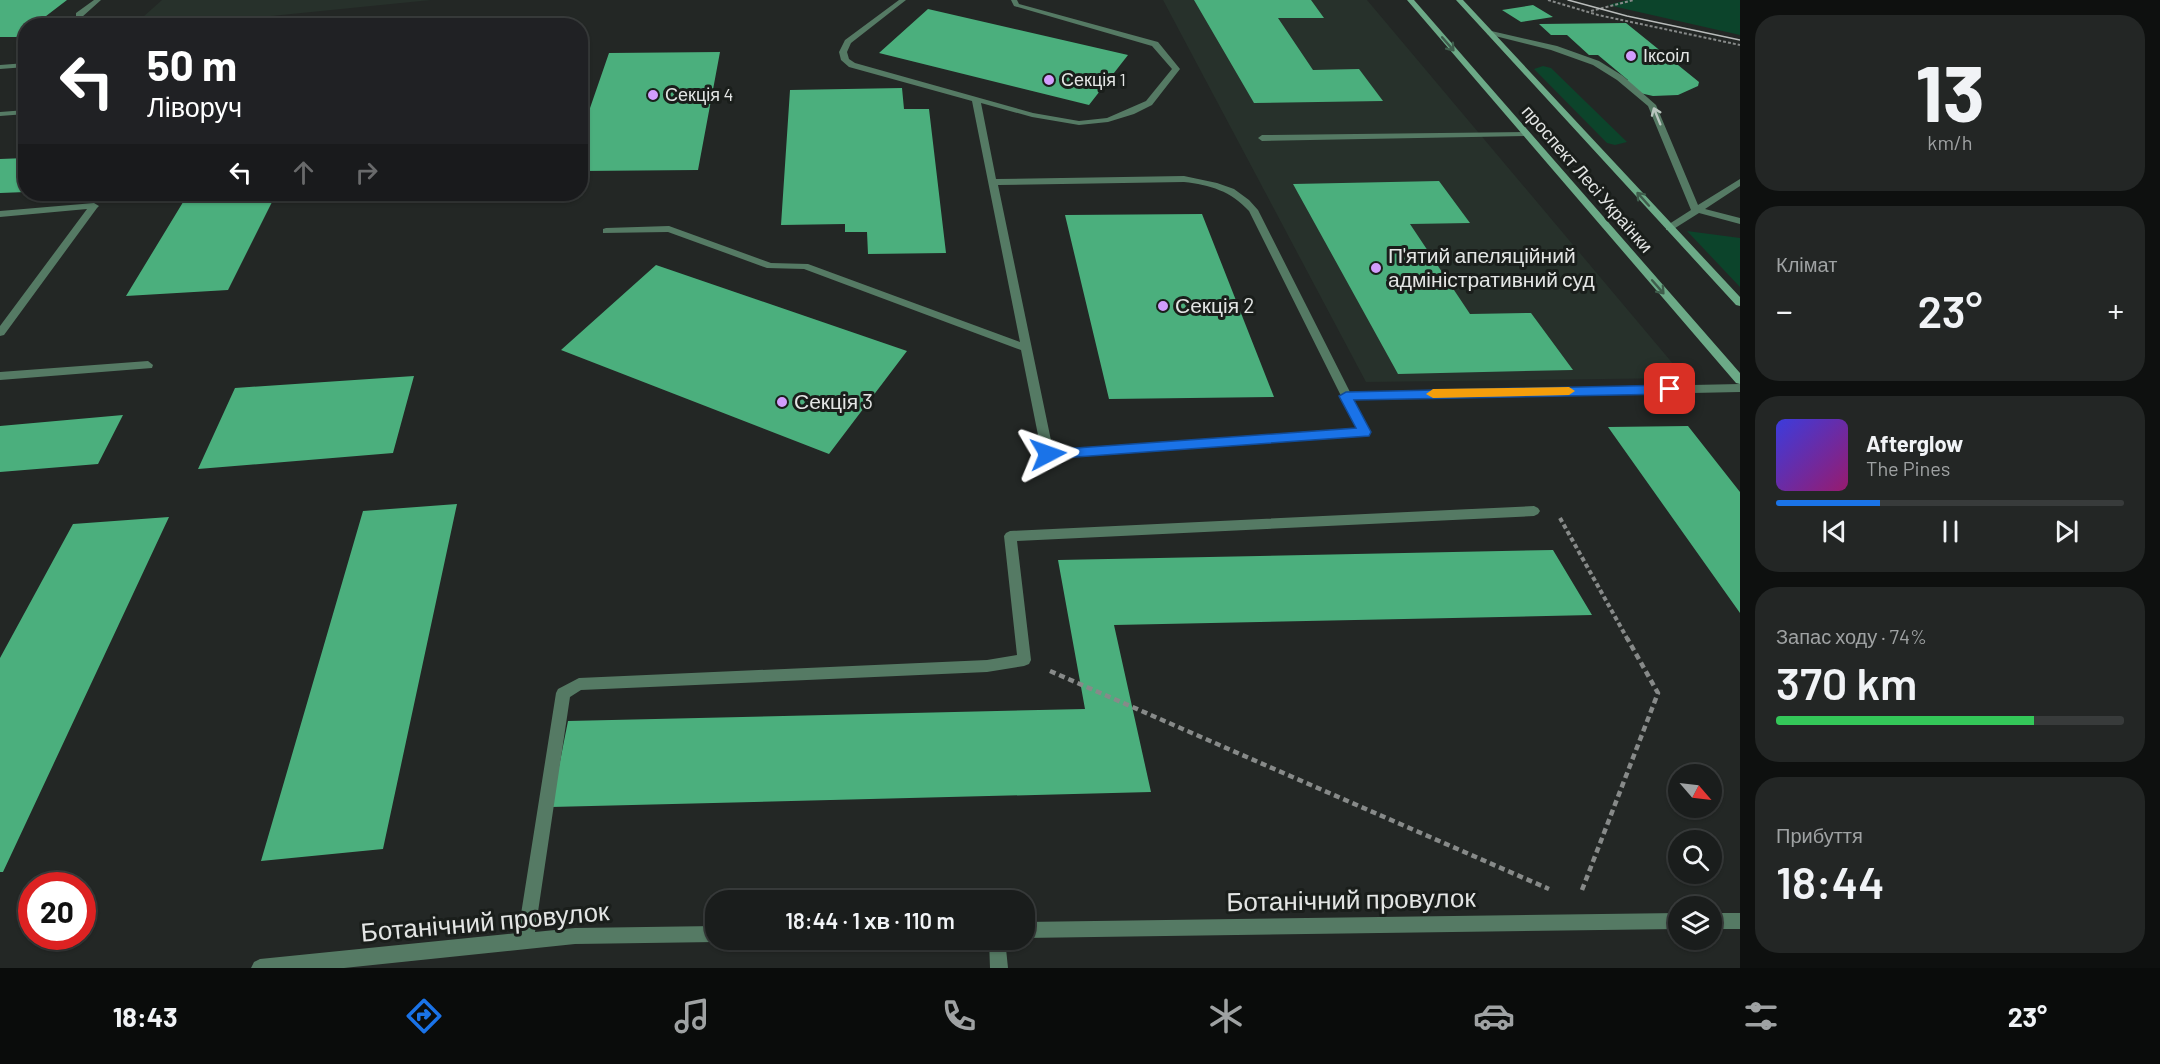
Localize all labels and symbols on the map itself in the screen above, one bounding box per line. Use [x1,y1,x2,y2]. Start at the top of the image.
one-way arrow [1441,36,1455,51]
place label: Іксоіл [1643,44,1690,66]
marker: Іксоіл [1624,49,1638,63]
place label: Секція 1 [1061,68,1126,90]
marker: Секція 1 [1042,73,1056,87]
place label: Секція 4 [665,83,733,105]
marker: Секція 4 [646,88,660,102]
street label: проспект Лесі Українки [1518,100,1658,257]
one-way arrow [1651,108,1662,126]
one-way arrow [1636,192,1650,207]
place label: П'ятий апеляційний адміністративний суд [1388,242,1595,291]
marker: П'ятий апеляційний адміністративний суд [1369,261,1383,275]
one-way arrow [1651,278,1665,294]
place label: Секція 2 [1175,292,1255,317]
marker: Секція 2 [1156,299,1170,313]
pin [1644,363,1695,414]
place label: Секція 3 [794,388,873,413]
marker: Секція 3 [775,395,789,409]
position arrow [1016,422,1080,486]
north arrow [1668,764,1722,818]
speed limit sign: 20 [18,872,96,950]
street label: Ботанічний провулок [1226,881,1476,916]
street label: Ботанічний провулок [359,894,611,947]

